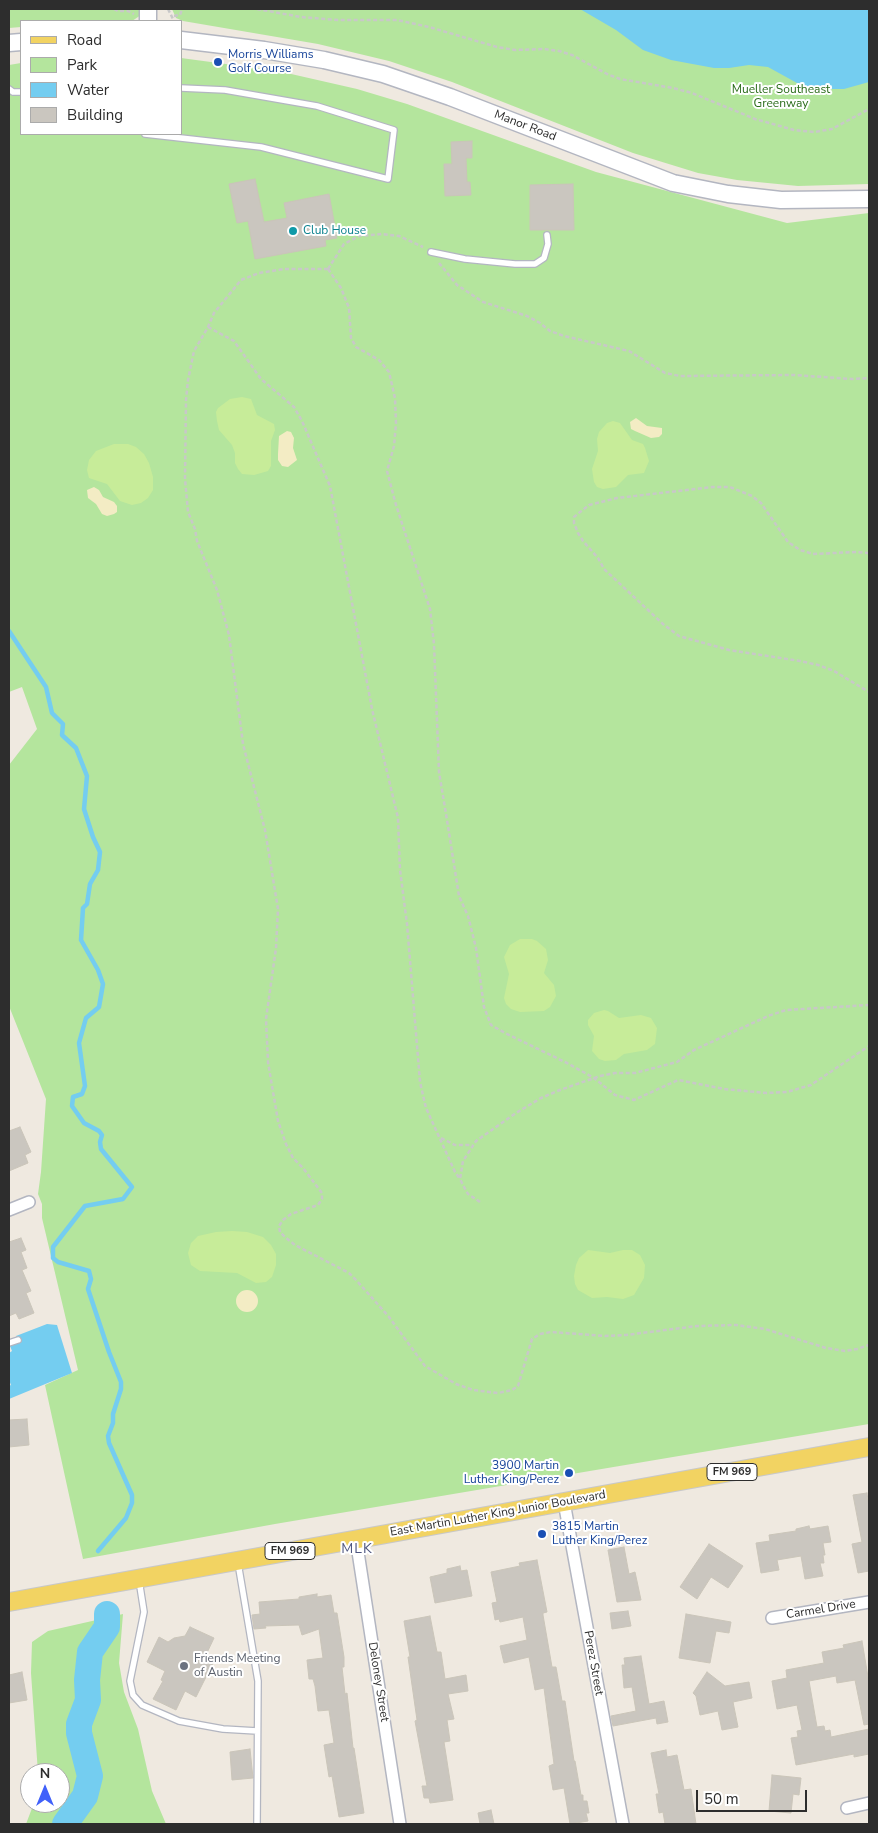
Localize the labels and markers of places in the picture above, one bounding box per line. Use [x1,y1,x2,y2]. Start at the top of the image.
place label: Morris Williams Golf Course [228,48,313,76]
marker: Morris Williams Golf Course [212,56,224,68]
place label: Club House [303,224,366,238]
marker: Club House [287,225,299,237]
place label: 3900 Martin Luther King/Perez [464,1459,559,1487]
marker: 3900 Martin Luther King/Perez [563,1467,575,1479]
place label: 3815 Martin Luther King/Perez [552,1520,647,1548]
marker: 3815 Martin Luther King/Perez [536,1528,548,1540]
place label: Friends Meeting of Austin [194,1652,280,1680]
marker: Friends Meeting of Austin [178,1660,190,1672]

